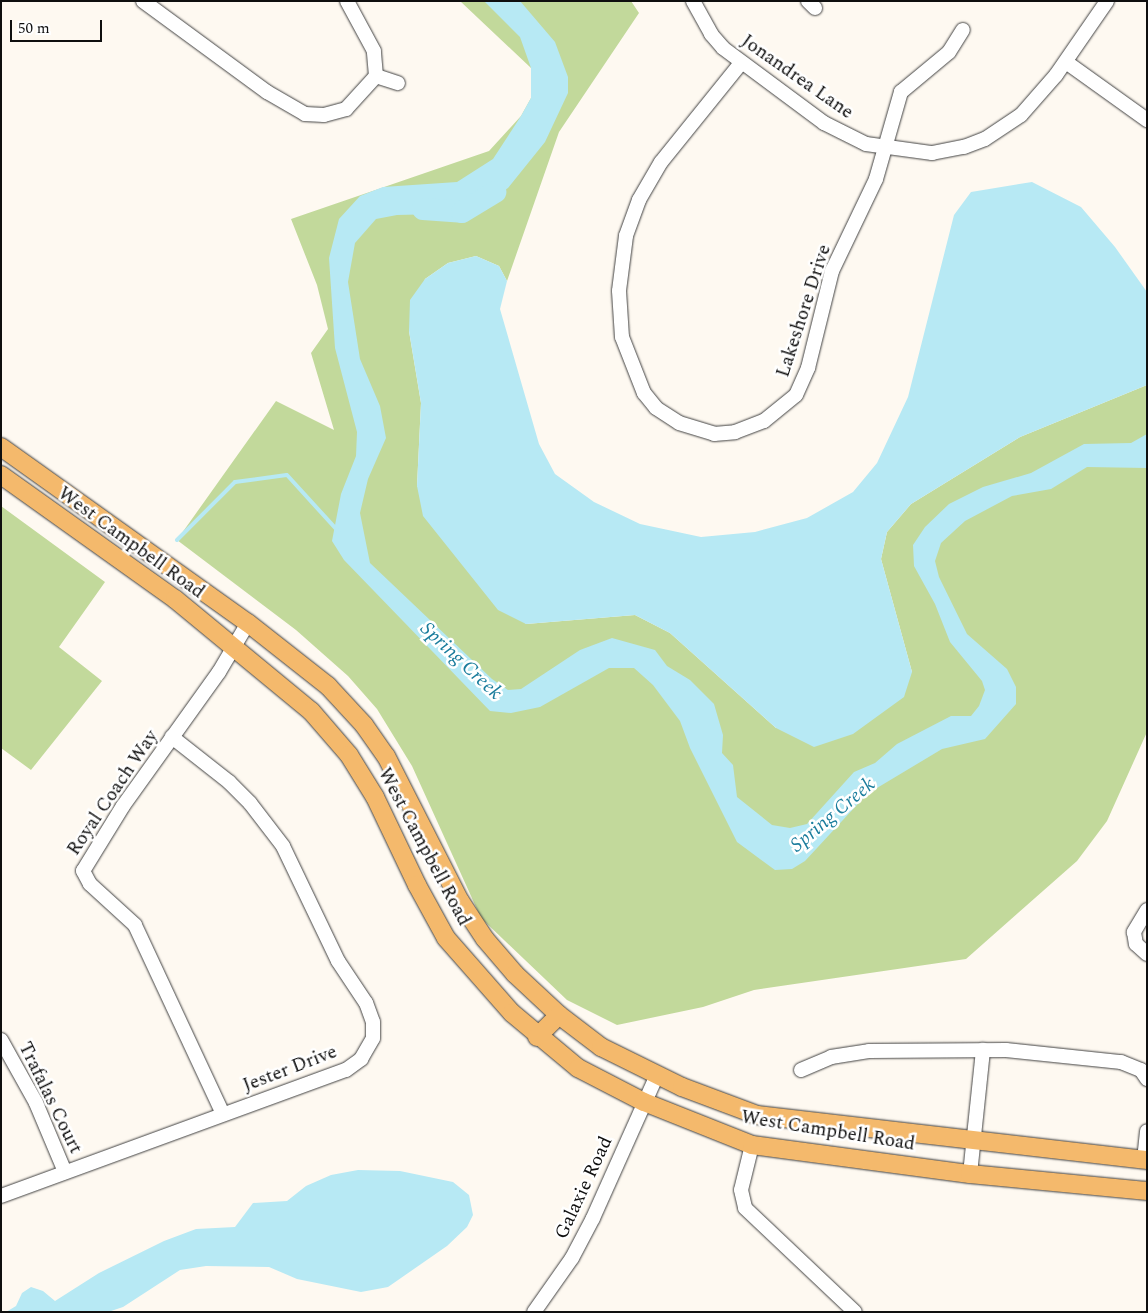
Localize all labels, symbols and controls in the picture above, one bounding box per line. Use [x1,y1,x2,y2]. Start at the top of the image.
scale bar [12,10,105,42]
text: 50 m [18,17,50,40]
street label: Jonandrea Lane [737,30,857,124]
street label: Lakeshore Drive [772,242,836,380]
street label: West Campbell Road [53,482,209,604]
water label: Spring Creek [415,617,507,705]
street label: Royal Coach Way [63,726,163,860]
street label: West Campbell Road [373,764,475,930]
water label: Spring Creek [786,773,880,857]
street label: Trafalas Court [13,1038,87,1158]
street label: Jester Drive [240,1041,340,1097]
street label: West Campbell Road [739,1106,917,1156]
street label: Galaxie Road [550,1133,618,1243]

